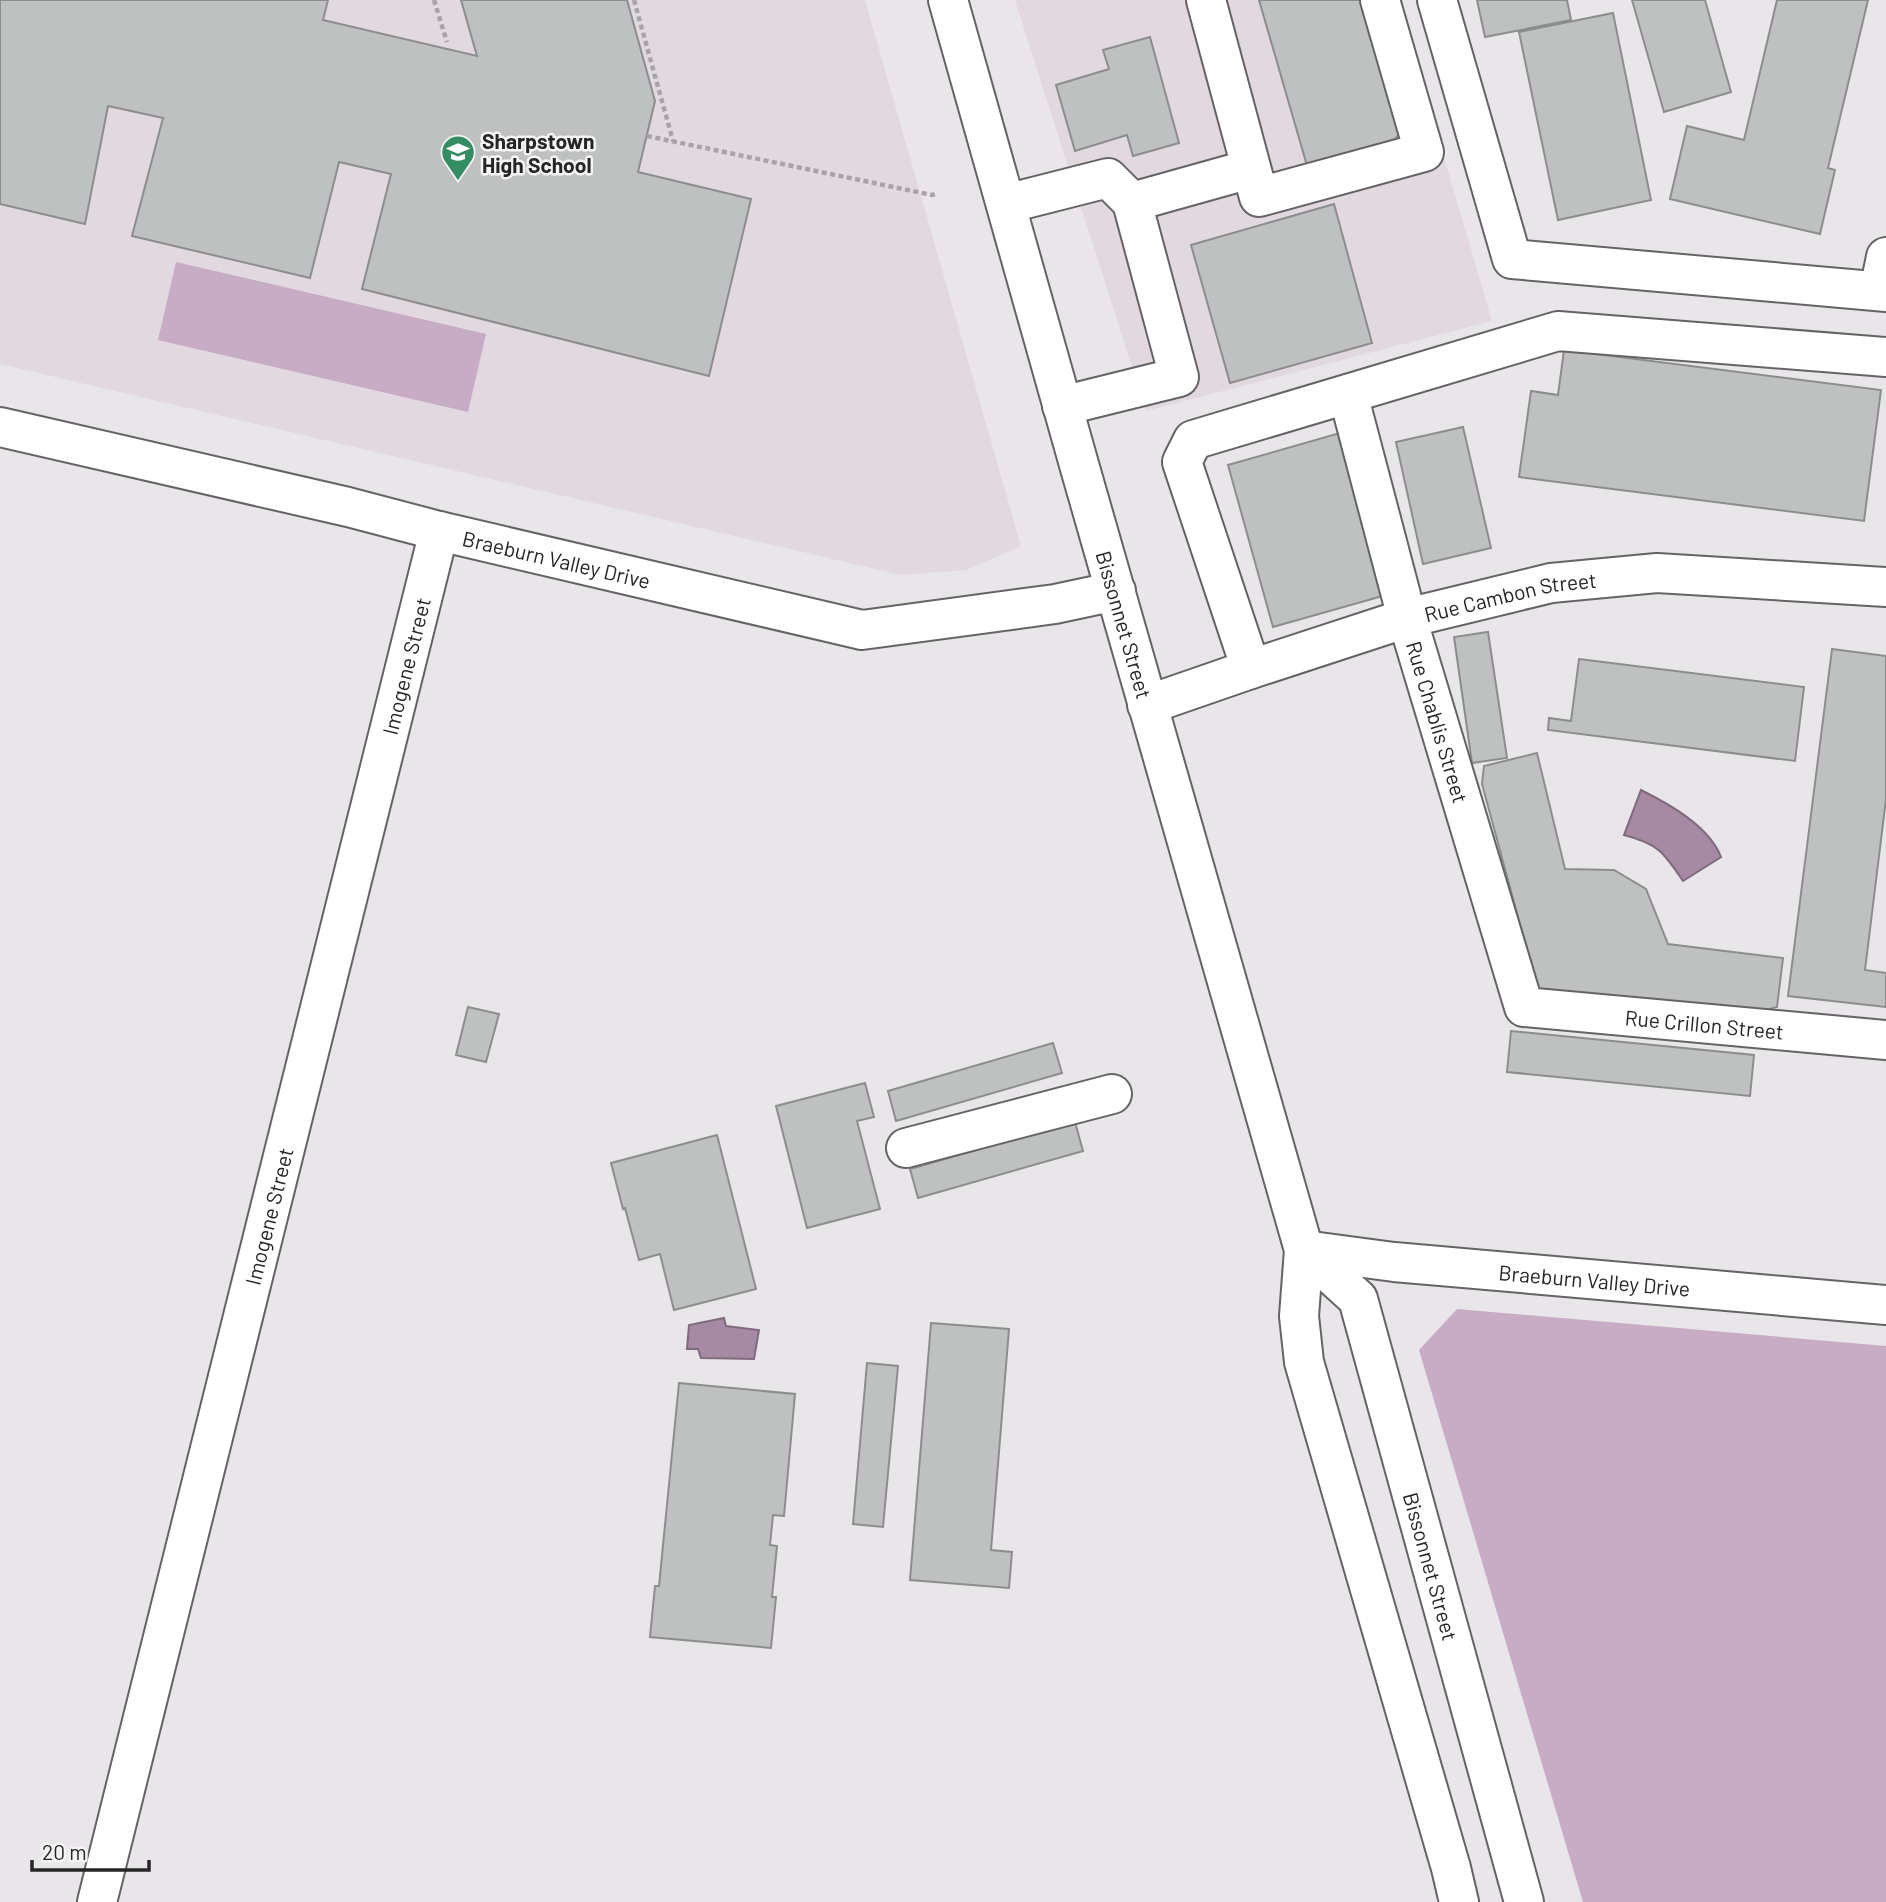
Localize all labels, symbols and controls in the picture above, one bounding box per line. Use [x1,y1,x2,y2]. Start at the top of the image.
place label: Sharpstown High School [482,128,594,177]
school or university icon: Sharpstown High School [439,133,477,182]
street label: Braeburn Valley Drive [460,524,653,593]
street label: Bissonnet Street [1092,548,1158,701]
street label: Rue Cambon Street [1421,566,1598,626]
street label: Imogene Street [376,595,434,737]
street label: Rue Chablis Street [1402,638,1474,806]
street label: Rue Crillon Street [1624,1004,1785,1043]
street label: Imogene Street [239,1145,297,1287]
street label: Braeburn Valley Drive [1498,1259,1691,1300]
street label: Bissonnet Street [1399,1489,1464,1643]
scale bar [32,1828,149,1872]
text: 20 m [42,1839,87,1864]

